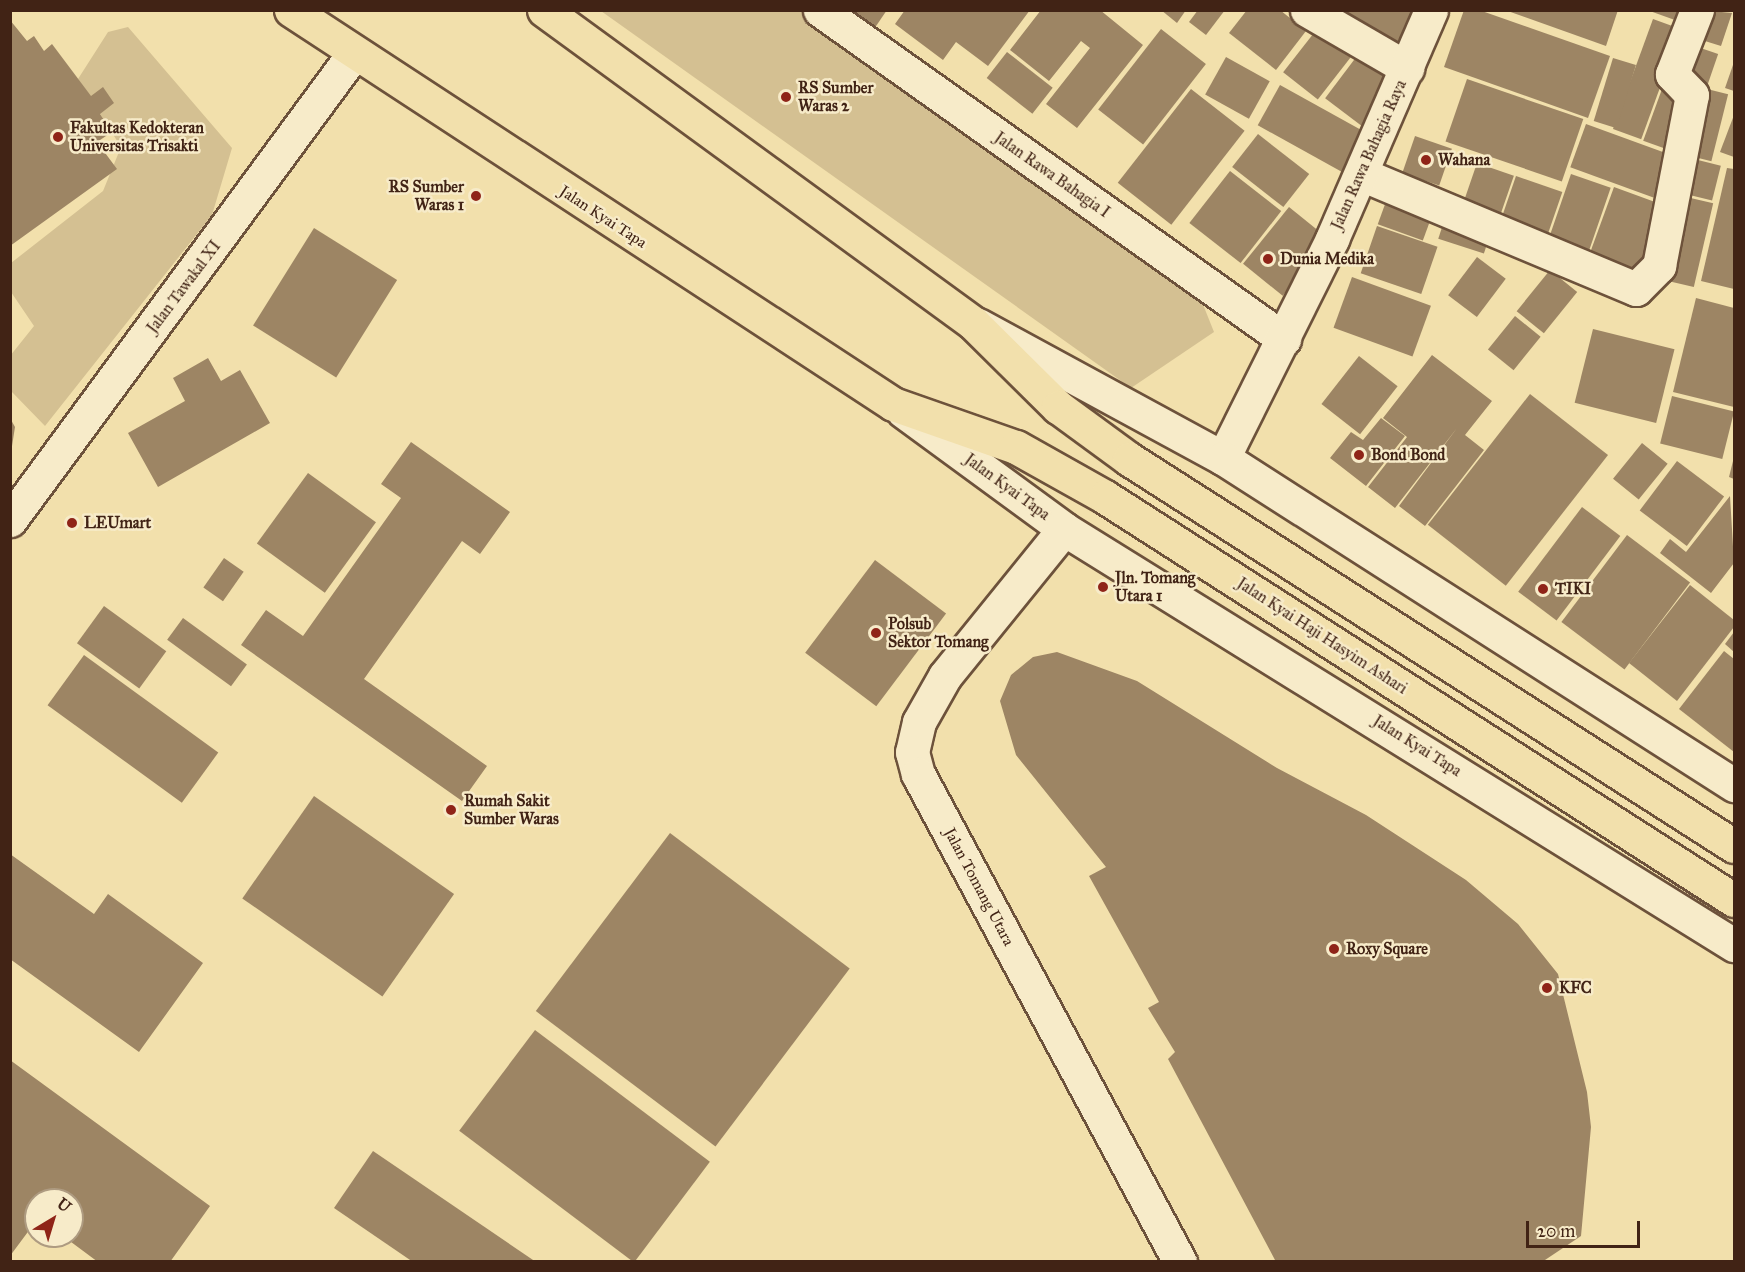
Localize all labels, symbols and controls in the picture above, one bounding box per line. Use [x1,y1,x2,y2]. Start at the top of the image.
street label: Jalan Rawa Bahagia Raya [1327,77,1411,233]
place label: RS Sumber Waras 2 [798,78,873,116]
marker: RS Sumber Waras 2 [779,90,793,104]
place label: Fakultas Kedokteran Universitas Trisakti [70,118,204,156]
street label: Jalan Rawa Bahagia I [991,128,1113,222]
marker: Fakultas Kedokteran Universitas Trisakti [51,130,65,144]
place label: Wahana [1438,150,1490,170]
marker: Wahana [1419,153,1433,167]
place label: RS Sumber Waras 1 [389,177,464,215]
street label: Jalan Kyai Tapa [556,182,650,252]
marker: RS Sumber Waras 1 [469,189,483,203]
street label: Jalan Tawakal XI [143,237,225,337]
place label: Dunia Medika [1280,249,1374,269]
marker: Dunia Medika [1261,252,1275,266]
place label: Bond Bond [1371,445,1445,465]
marker: Bond Bond [1352,448,1366,462]
street label: Jalan Kyai Tapa [961,450,1053,524]
place label: LEUmart [84,513,151,533]
marker: LEUmart [65,516,79,530]
place label: Jln. Tomang Utara 1 [1115,568,1195,606]
street label: Jalan Kyai Haji Hasyim Ashari [1233,574,1411,698]
place label: TIKI [1555,579,1591,599]
marker: Jln. Tomang Utara 1 [1096,580,1110,594]
marker: TIKI [1536,582,1550,596]
place label: Polsub Sektor Tomang [888,614,989,652]
marker: Polsub Sektor Tomang [869,626,883,640]
street label: Jalan Kyai Tapa [1369,711,1465,781]
place label: Rumah Sakit Sumber Waras [464,791,559,829]
marker: Rumah Sakit Sumber Waras [442,801,460,819]
street label: Jalan Tomang Utara [940,825,1018,949]
place label: Roxy Square [1346,939,1428,959]
marker: Roxy Square [1327,942,1341,956]
place label: KFC [1559,978,1592,998]
marker: KFC [1540,981,1554,995]
north arrow [24,1188,84,1248]
text: U [53,1194,75,1216]
scale bar [1529,1209,1643,1247]
text: 20 m [1537,1220,1575,1242]

